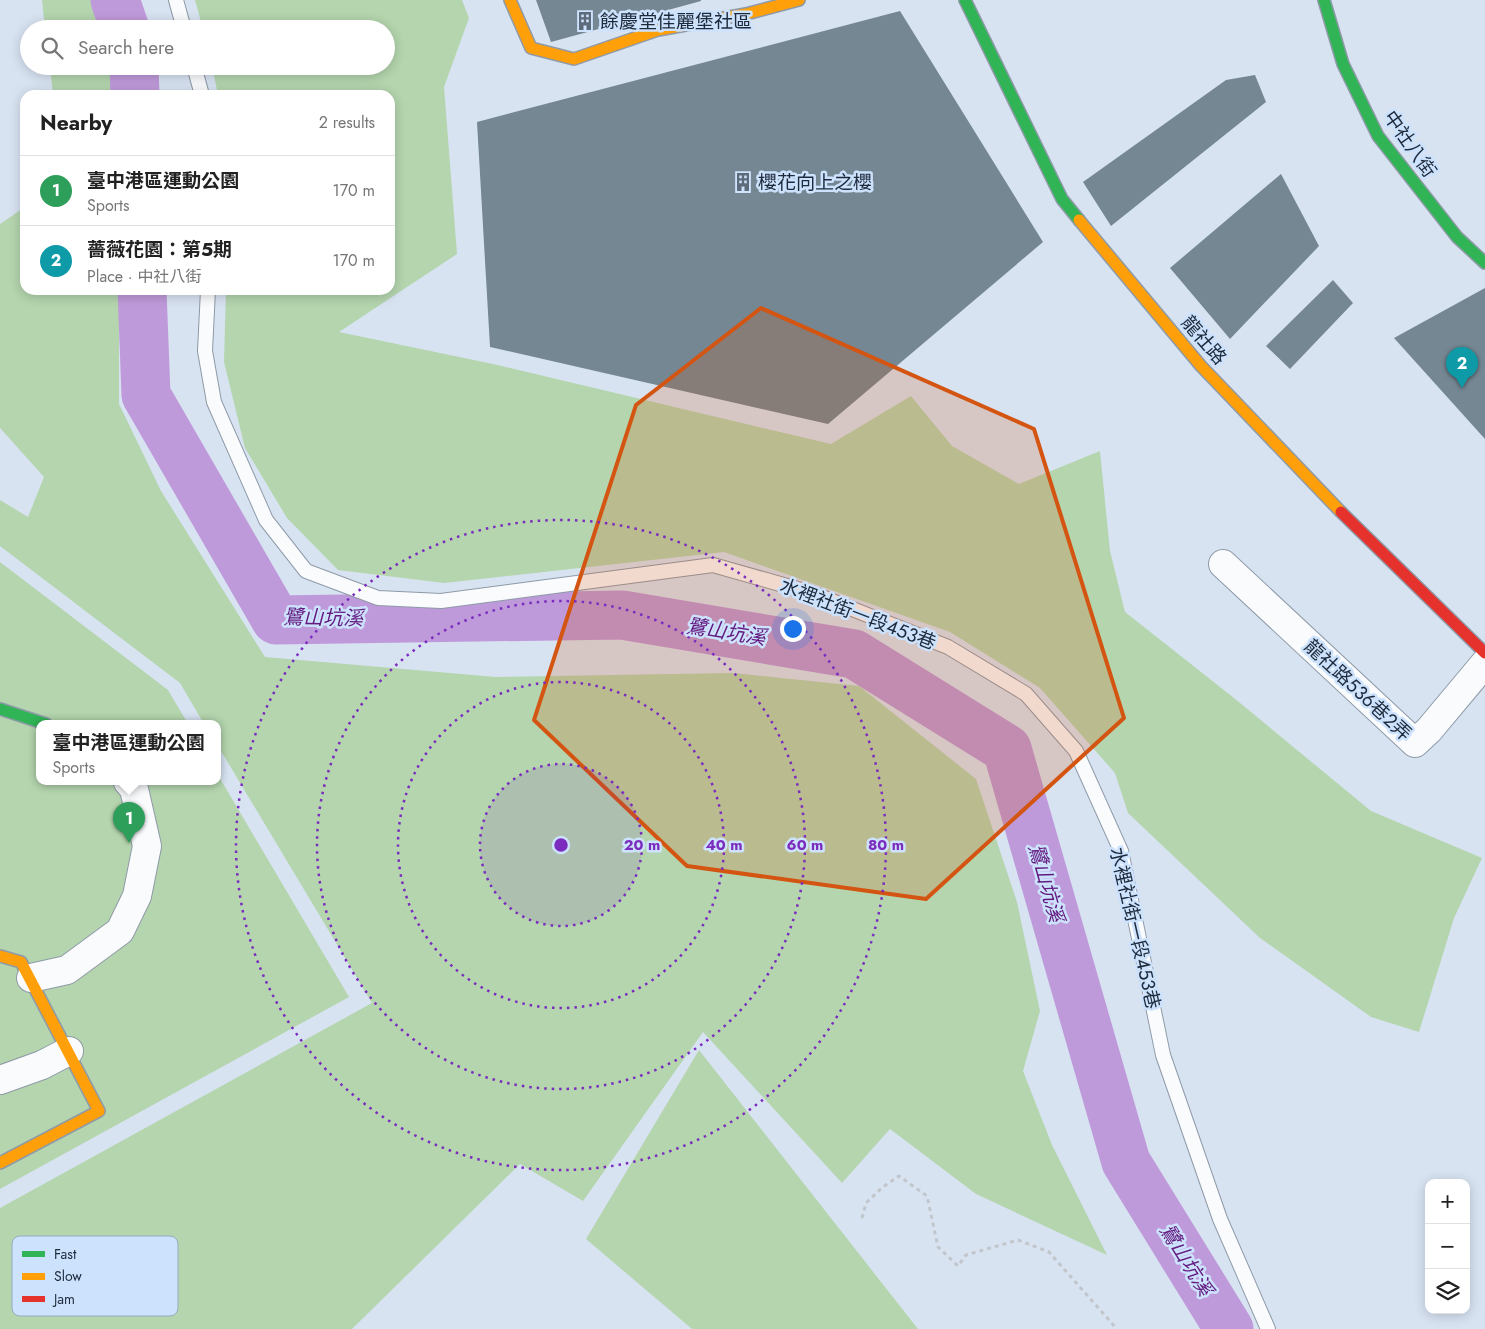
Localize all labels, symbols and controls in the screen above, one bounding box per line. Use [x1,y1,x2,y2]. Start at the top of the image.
place label: 餘慶堂佳麗堡社區 [600,8,752,35]
building icon: 餘慶堂佳麗堡社區 [574,10,596,32]
search box [20,20,395,75]
icon: search [38,34,66,62]
text: Search here [78,34,174,61]
street label: 中社八街 [1377,105,1443,183]
text: Nearby [40,108,112,138]
text: 2 results [319,111,375,134]
text: 臺中港區運動公園 [87,167,239,194]
place label: 櫻花向上之櫻 [758,169,872,196]
building icon: 櫻花向上之櫻 [732,171,754,193]
text: 1 [52,179,60,202]
text: 170 m [333,179,375,202]
text: Sports [87,194,129,217]
text: 薔薇花園：第5期 [87,236,232,263]
text: 2 [51,249,61,272]
text: 170 m [333,249,375,272]
text: Place · 中社八街 [87,265,201,288]
street label: 龍社路 [1175,310,1233,370]
pin: 2 [1446,347,1478,388]
street label: 水裡社街一段453巷 [776,572,940,656]
water label: 鷺山坑溪 [283,603,366,633]
water label: 鷺山坑溪 [684,611,771,653]
your location [780,616,806,642]
street label: 龍社路536巷2弄 [1298,633,1418,747]
popup [36,720,221,785]
text: 臺中港區運動公園 [52,729,205,756]
text: Sports [52,756,95,779]
pin: 1 [113,802,145,843]
text: 20 m [624,834,660,856]
text: 40 m [705,834,743,856]
text: 60 m [787,834,823,856]
text: 80 m [868,834,904,856]
centre of rings [552,836,570,854]
water label: 鷺山坑溪 [1021,841,1072,928]
street label: 水裡社街一段453巷 [1103,844,1167,1012]
map controls [1425,1179,1470,1314]
button: + [1425,1179,1470,1224]
water label: 鷺山坑溪 [1153,1218,1221,1304]
button: − [1425,1224,1470,1269]
legend [12,1236,178,1316]
text: Fast [54,1244,77,1264]
text: Slow [54,1266,82,1286]
button: layers [1425,1269,1470,1314]
text: Jam [52,1289,75,1309]

